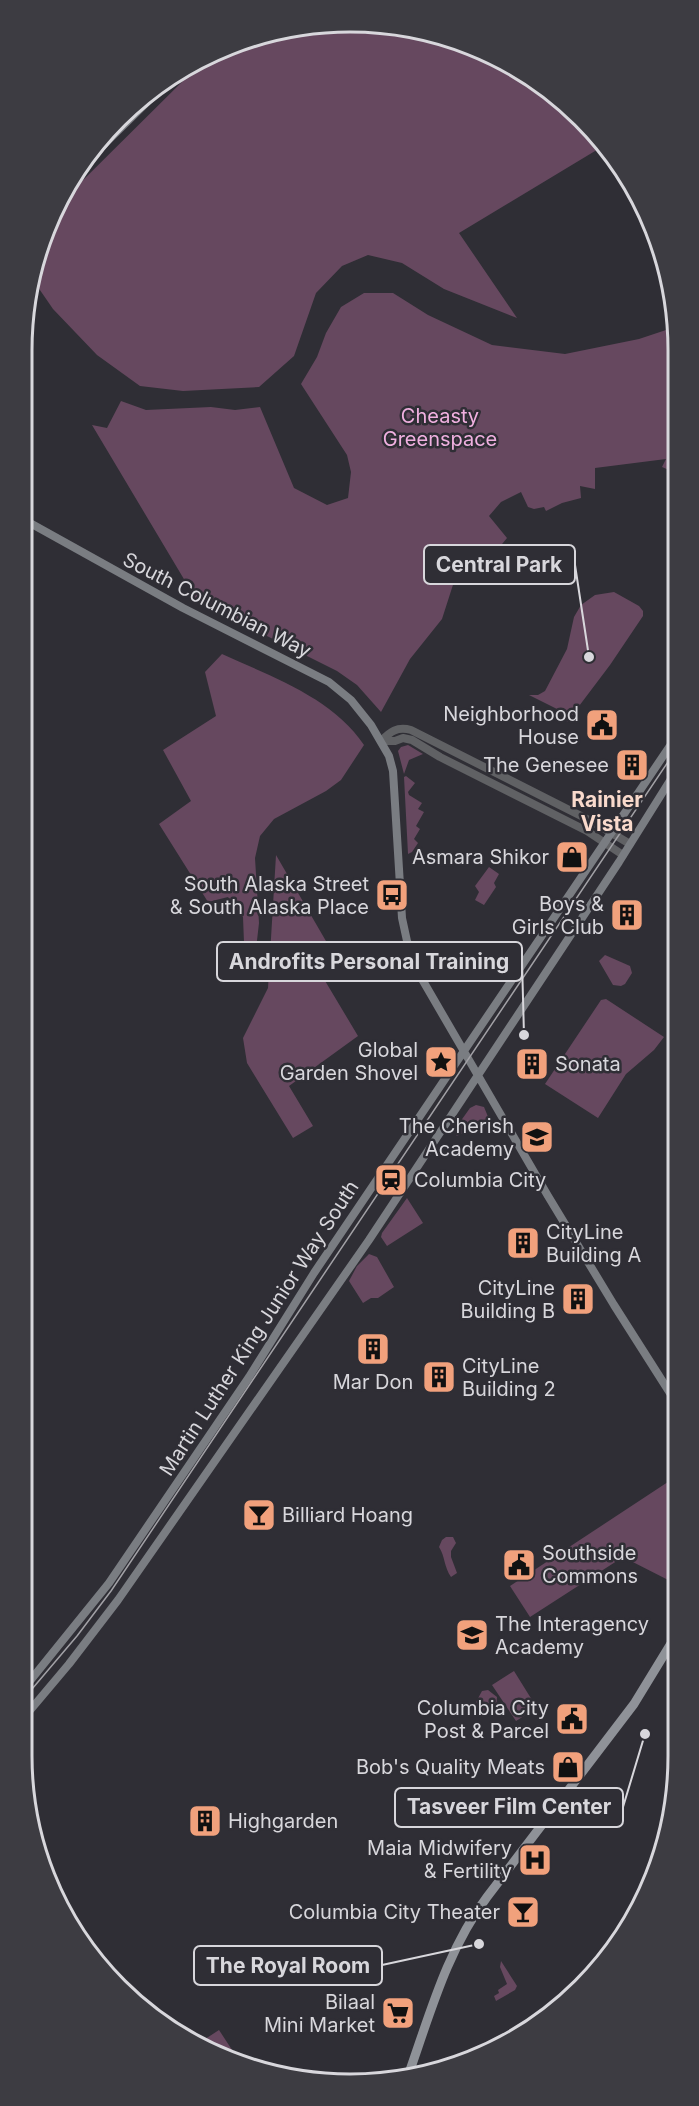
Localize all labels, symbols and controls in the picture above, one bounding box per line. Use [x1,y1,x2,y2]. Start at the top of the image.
park label: Cheasty Greenspace [383,404,497,451]
callout: Central Park [424,545,575,584]
street label: South Columbian Way [119,547,315,663]
text: Central Park [436,552,563,577]
place label: Neighborhood House [443,702,579,749]
public building icon: Neighborhood House [584,707,620,743]
building icon: The Genesee [614,747,650,783]
place label: The Genesee [483,753,609,777]
district label: Rainier Vista [571,787,643,836]
shop icon: Asmara Shikor [554,839,590,875]
place label: Asmara Shikor [412,845,549,869]
place label: South Alaska Street & South Alaska Place [170,872,369,919]
bus stop icon: South Alaska Street & South Alaska Place [374,877,410,913]
place label: Boys & Girls Club [512,892,604,939]
building icon: Boys & Girls Club [609,897,645,933]
callout: Androfits Personal Training [217,942,522,981]
text: Androfits Personal Training [229,949,509,974]
place label: Global Garden Shovel [280,1038,418,1085]
place icon: Global Garden Shovel [423,1044,459,1080]
building icon: Sonata [514,1046,550,1082]
place label: Sonata [555,1052,621,1076]
place label: The Cherish Academy [399,1114,514,1161]
school or university icon: The Cherish Academy [519,1119,555,1155]
station icon: Columbia City [373,1162,409,1198]
place label: Columbia City [414,1168,546,1192]
street label: Martin Luther King Junior Way South [154,1176,364,1480]
place label: CityLine Building A [546,1220,641,1267]
building icon: CityLine Building A [505,1225,541,1261]
place label: CityLine Building B [461,1276,555,1323]
building icon: CityLine Building B [560,1281,596,1317]
building icon: Mar Don [355,1331,391,1367]
place label: CityLine Building 2 [462,1354,556,1401]
building icon: CityLine Building 2 [421,1359,457,1395]
place label: Mar Don [333,1370,413,1394]
bar icon: Billiard Hoang [241,1497,277,1533]
place label: Billiard Hoang [282,1503,413,1527]
place label: Southside Commons [542,1541,638,1588]
public building icon: Southside Commons [501,1547,537,1583]
place label: The Interagency Academy [495,1612,649,1659]
school or university icon: The Interagency Academy [454,1617,490,1653]
place label: Columbia City Post & Parcel [417,1696,549,1743]
public building icon: Columbia City Post & Parcel [554,1701,590,1737]
shop icon: Bob's Quality Meats [550,1749,586,1785]
place label: Bob's Quality Meats [356,1755,545,1779]
callout: Tasveer Film Center [395,1788,623,1827]
text: Tasveer Film Center [407,1794,612,1819]
building icon: Highgarden [187,1803,223,1839]
place label: Highgarden [228,1809,338,1833]
place label: Maia Midwifery & Fertility [367,1836,512,1883]
hospital icon: Maia Midwifery & Fertility [517,1842,553,1878]
bar icon: Columbia City Theater [505,1894,541,1930]
place label: Columbia City Theater [289,1900,500,1924]
callout: The Royal Room [194,1946,382,1985]
text: The Royal Room [206,1953,370,1978]
place label: Bilaal Mini Market [264,1990,375,2037]
supermarket icon: Bilaal Mini Market [380,1995,416,2031]

